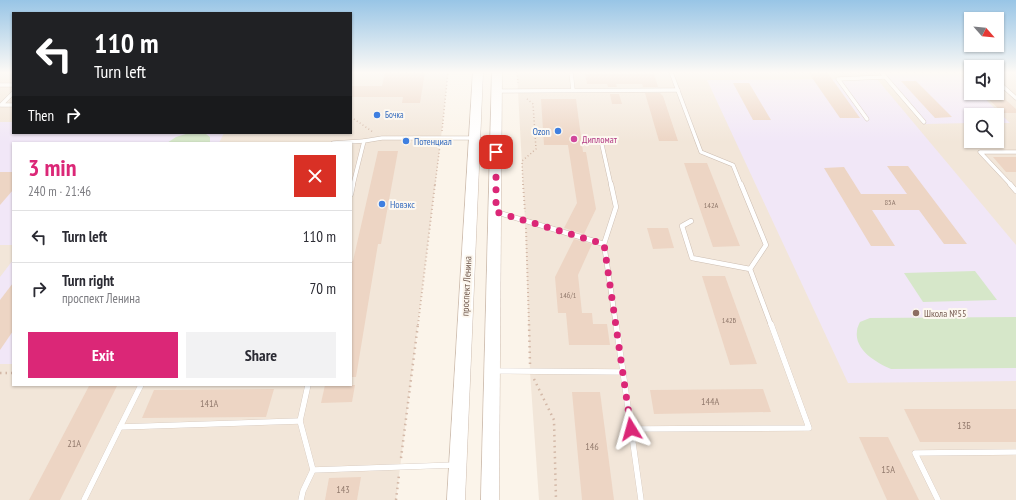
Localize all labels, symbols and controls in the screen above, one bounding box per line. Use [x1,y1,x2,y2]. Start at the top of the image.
north arrow [964,12,1004,52]
map controls [964,12,1004,148]
text: 110 m [94,24,158,61]
icon: left [28,28,80,80]
text: Turn left [94,60,146,83]
button: sound [964,60,1004,100]
icon: right [62,104,84,126]
text: Then [28,106,54,125]
button: search [964,108,1004,148]
place label: Бочка [385,109,404,120]
marker: Бочка [372,110,382,120]
place label: Ozon [532,125,550,138]
marker: Ozon [553,126,563,136]
place label: Дипломат [582,133,618,146]
marker: Дипломат [569,134,579,144]
place label: Потенциал [414,135,452,148]
pin [479,135,513,169]
marker: Потенциал [401,136,411,146]
icon: arrive [485,141,507,163]
text: 3 min [28,152,76,183]
button: close [294,155,336,197]
text: 240 m · 21:46 [28,183,91,200]
house number: 85А [885,197,896,207]
place label: Новэкс [390,198,415,211]
marker: Новэкс [377,199,387,209]
house number: 142А [704,200,719,210]
icon: left [28,226,50,248]
text: Turn left [62,227,107,246]
text: 110 m [303,227,336,246]
street label: проспект Ленина [458,256,475,316]
text: Turn right [62,271,114,290]
icon: right [28,278,50,300]
text: 70 m [310,279,336,298]
text: проспект Ленина [62,290,140,307]
house number: 146/1 [560,290,577,300]
place label: Школа №55 [924,307,967,320]
marker: Школа №55 [911,308,921,318]
house number: 142Б [722,315,737,325]
button: Exit [28,332,178,378]
button: Share [186,332,336,378]
house number: 144А [701,395,719,408]
house number: 141А [200,397,218,410]
position arrow [610,408,652,450]
house number: 13Б [957,419,971,432]
house number: 21А [67,437,81,450]
house number: 146 [585,440,599,453]
house number: 15А [881,463,895,476]
house number: 143 [336,483,350,496]

